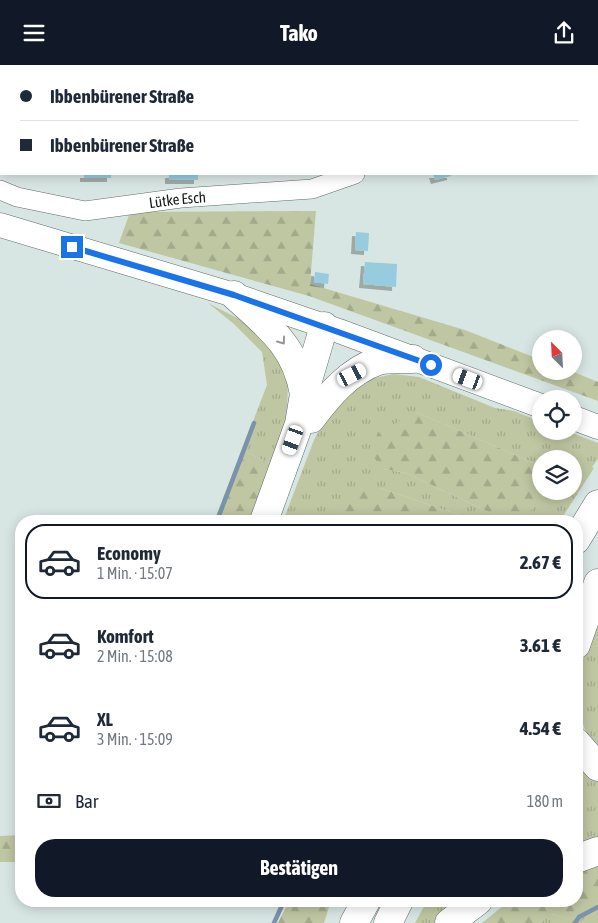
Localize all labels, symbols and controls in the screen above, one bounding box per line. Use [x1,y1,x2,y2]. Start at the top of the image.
icon: menu [20,19,48,47]
icon: share [550,19,578,47]
text: Tako [280,20,318,46]
text: Ibbenbürener Straße [50,85,194,107]
text: Ibbenbürener Straße [50,134,194,156]
street label: Lütke Esch [148,188,206,211]
route end [61,236,83,258]
north arrow [532,330,582,380]
map controls [532,330,582,500]
one-way arrow [276,335,285,344]
route start [420,354,442,376]
car [335,362,368,388]
car [451,367,484,391]
button: locate [532,390,582,440]
car [280,423,305,457]
button: layers [532,450,582,500]
icon: car [37,539,82,584]
text: Economy [97,542,161,564]
text: 2.67 € [520,551,561,573]
text: 1 Min. · 15:07 [97,564,173,582]
icon: car [37,622,82,667]
text: Komfort [97,625,154,647]
text: 3.61 € [520,634,561,656]
text: 2 Min. · 15:08 [97,647,173,665]
icon: car [37,705,82,750]
text: XL [97,708,113,730]
text: 4.54 € [520,717,561,739]
text: 3 Min. · 15:09 [97,730,173,748]
icon: cash [35,787,63,815]
text: Bar [75,790,98,812]
text: 180 m [527,792,563,810]
button: Bestätigen [35,839,563,897]

